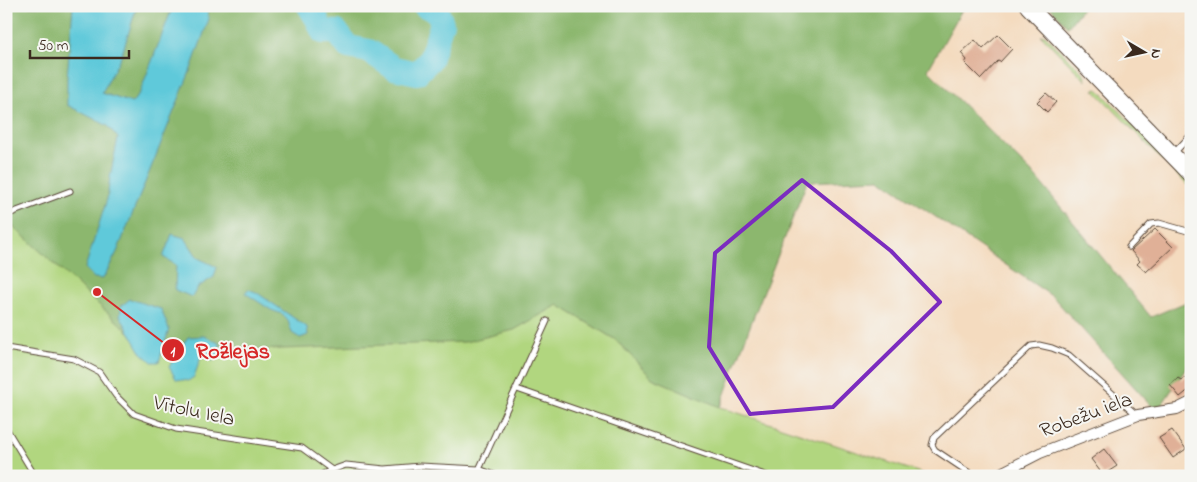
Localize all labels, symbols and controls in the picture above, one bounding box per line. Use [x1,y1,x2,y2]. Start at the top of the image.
scale bar [30,28,129,60]
north arrow [1120,28,1170,78]
text: 50 m [38,35,69,57]
text: N [1144,47,1166,60]
callout: Rožlejas [161,332,280,369]
text: Rožlejas [196,337,270,369]
text: 1 [171,341,176,363]
street label: Robežu iela [1036,385,1136,447]
street label: Vītolu Iela [150,389,237,435]

